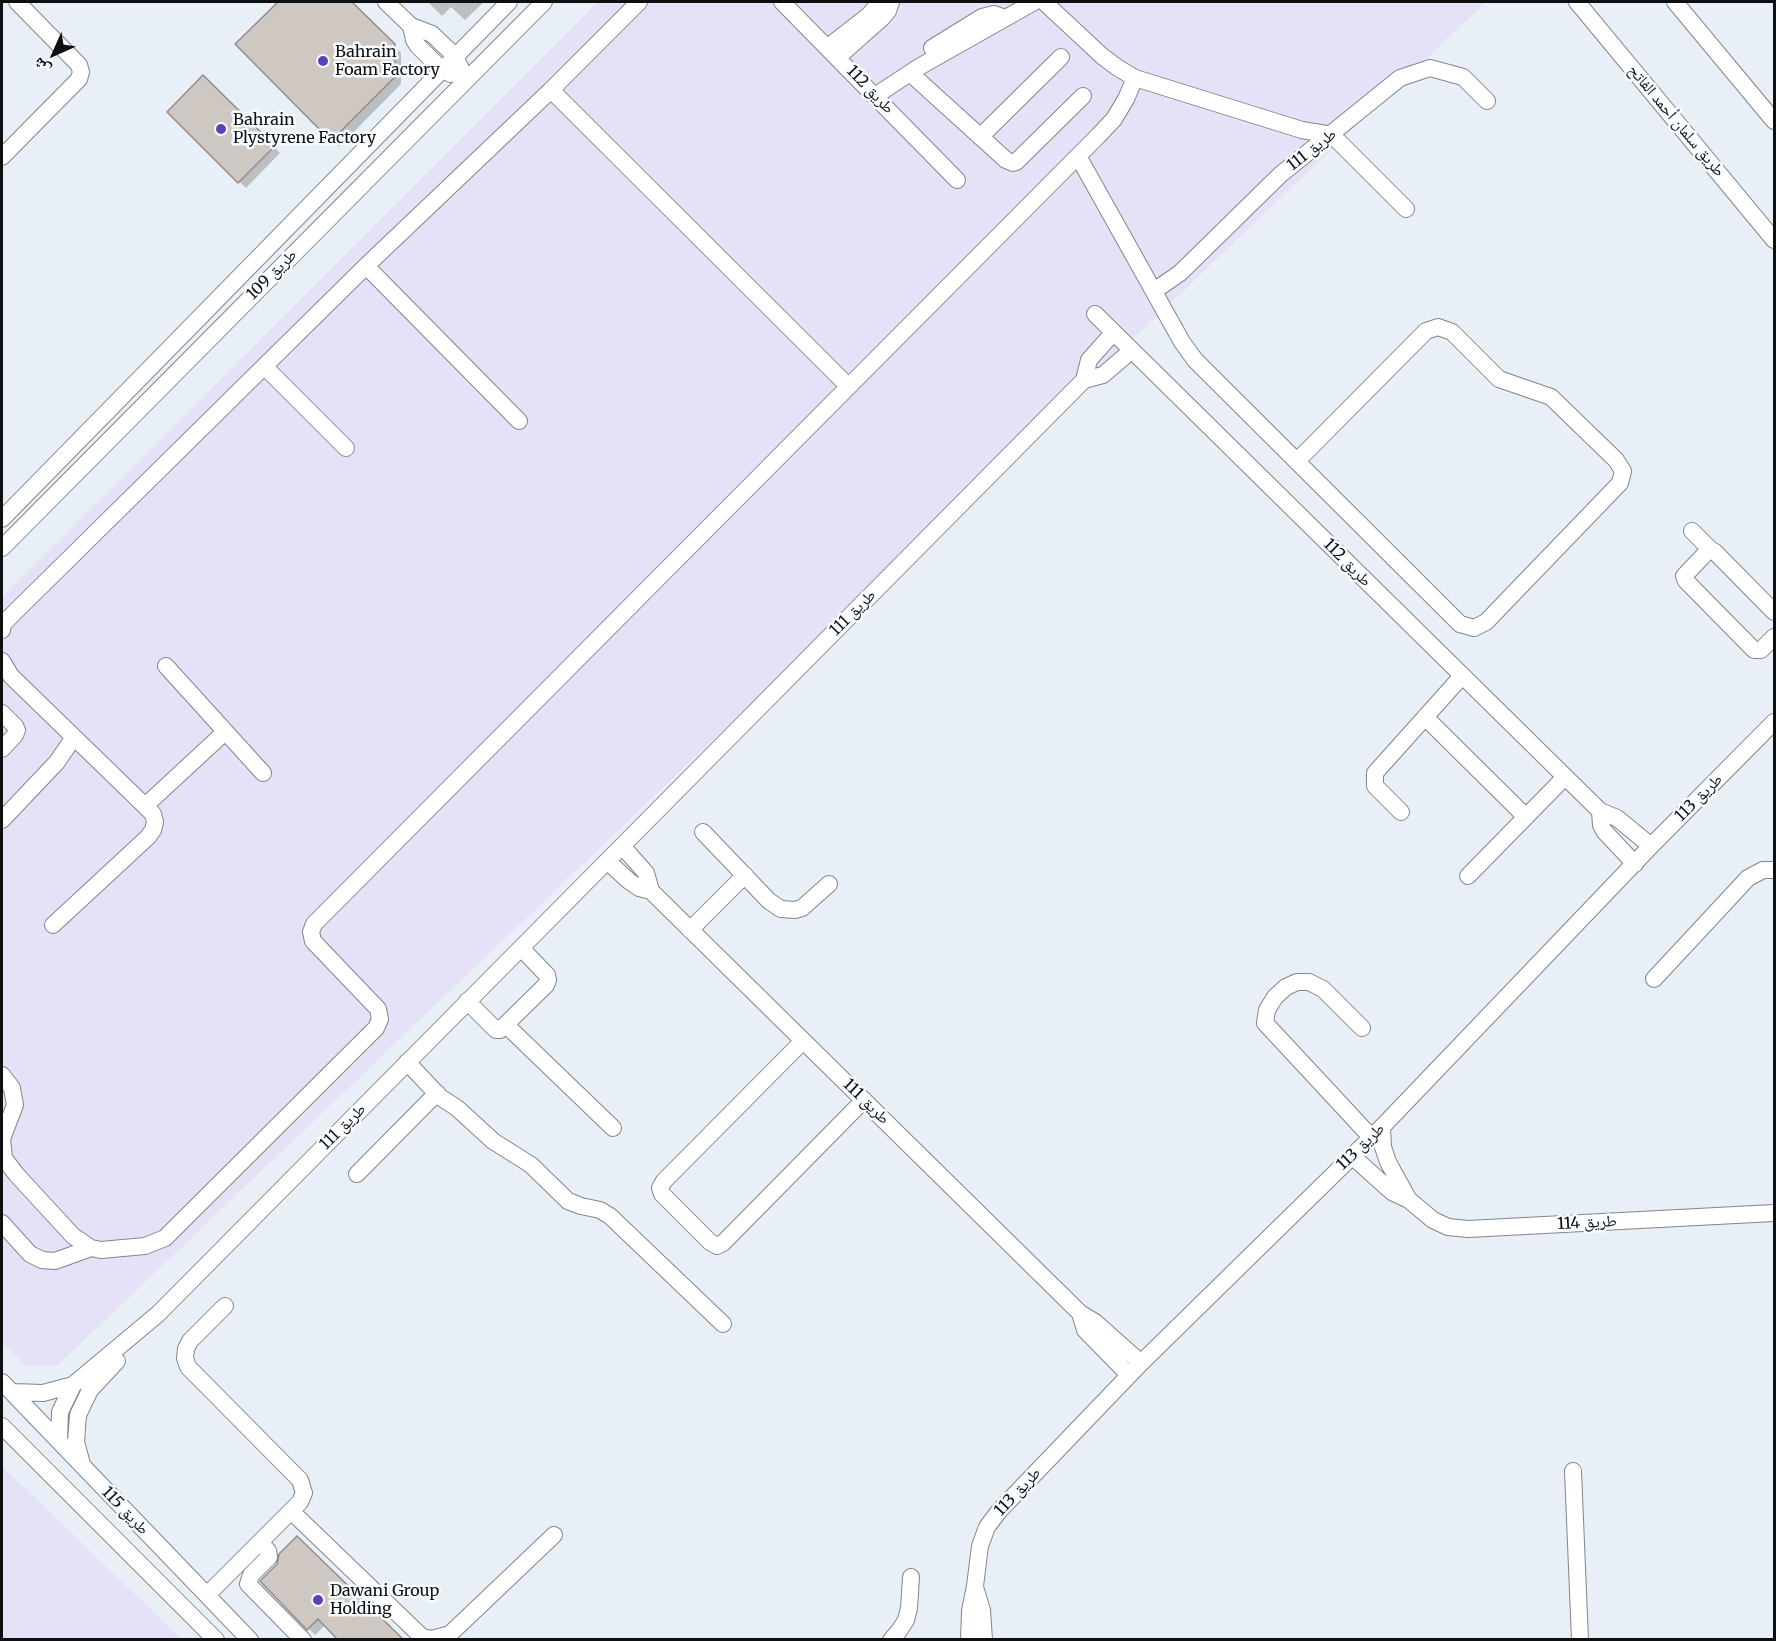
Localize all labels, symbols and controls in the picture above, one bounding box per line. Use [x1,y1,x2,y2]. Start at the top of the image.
north arrow [24,24,84,84]
place label: Bahrain Foam Factory [335,42,440,80]
text: ش [28,54,54,80]
marker: Bahrain Foam Factory [316,54,330,68]
street label: طريق سلمان أحمد الفاتح [1624,61,1728,181]
street label: طريق 112 [842,62,898,118]
place label: Bahrain Plystyrene Factory [233,110,376,148]
marker: Bahrain Plystyrene Factory [214,122,228,136]
street label: طريق 111 [1284,125,1340,175]
street label: طريق 109 [243,246,301,304]
street label: طريق 112 [1319,535,1375,591]
street label: طريق 111 [826,586,880,640]
street label: طريق 113 [1671,770,1727,826]
street label: طريق 111 [839,1075,893,1129]
street label: طريق 111 [316,1100,370,1154]
street label: طريق 113 [1333,1120,1389,1174]
street label: طريق 114 [1557,1212,1617,1234]
street label: طريق 113 [991,1464,1045,1520]
street label: طريق 115 [97,1483,153,1539]
place label: Dawani Group Holding [330,1581,439,1619]
marker: Dawani Group Holding [311,1593,325,1607]

